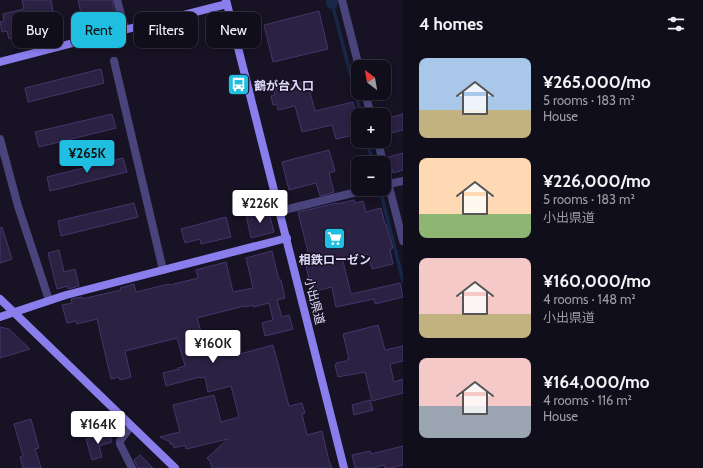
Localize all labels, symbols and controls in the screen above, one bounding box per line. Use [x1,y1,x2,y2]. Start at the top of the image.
chip: Buy [12,12,63,48]
chip: Rent [71,12,126,48]
chip: Filters [134,12,198,48]
chip: New [206,12,261,48]
icon: filters [665,13,687,35]
text: 4 homes [419,14,483,34]
north arrow [351,60,391,100]
map controls [351,60,391,196]
bus stop icon: 鶴が台入口 [225,72,251,98]
text: ¥265,000/mo [543,72,651,92]
icon: home [451,74,499,122]
place label: 鶴が台入口 [254,78,314,93]
text: 5 rooms · 183 m² [543,92,635,108]
button: + [351,108,391,148]
text: House [543,108,578,124]
pin: ¥265K [59,140,115,174]
text: ¥265K [68,145,106,161]
button: − [351,156,391,196]
text: ¥226,000/mo [543,171,651,191]
icon: home [451,174,499,222]
pin: ¥226K [232,190,288,224]
text: 5 rooms · 183 m² [543,191,635,207]
text: ¥226K [241,195,279,211]
text: 小出県道 [543,209,595,225]
supermarket icon: 相鉄ローゼン [322,225,348,251]
place label: 相鉄ローゼン [299,252,371,267]
text: ¥160,000/mo [543,271,651,291]
icon: home [451,274,499,322]
street label: 小出県道 [302,276,328,326]
text: 4 rooms · 148 m² [543,291,636,307]
text: 小出県道 [543,309,595,325]
pin: ¥160K [185,330,241,364]
text: ¥160K [194,335,232,351]
text: ¥164,000/mo [543,372,649,392]
icon: home [451,374,499,422]
text: 4 rooms · 116 m² [543,392,632,408]
text: House [543,408,578,424]
pin: ¥164K [70,411,126,445]
text: ¥164K [80,416,116,432]

